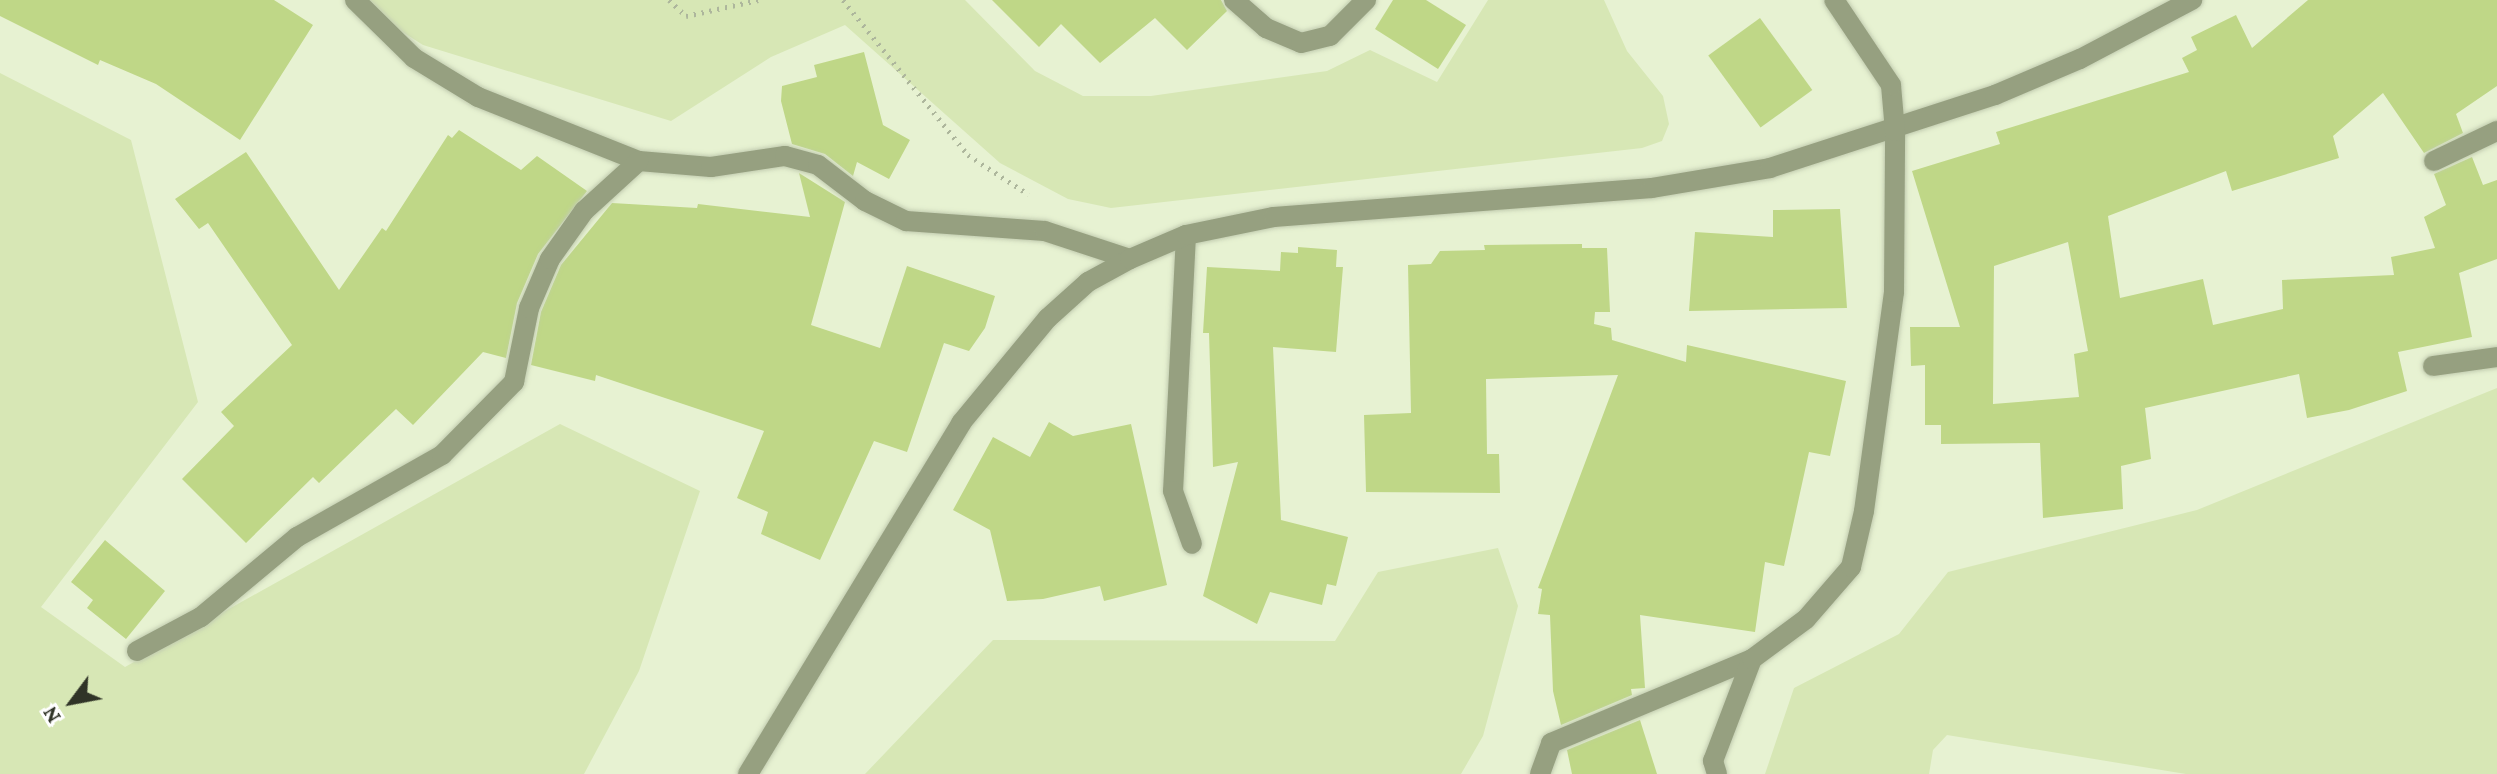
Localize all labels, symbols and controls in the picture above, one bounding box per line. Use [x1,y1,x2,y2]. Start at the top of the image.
north arrow [32,662,112,742]
text: N [37,702,66,728]

